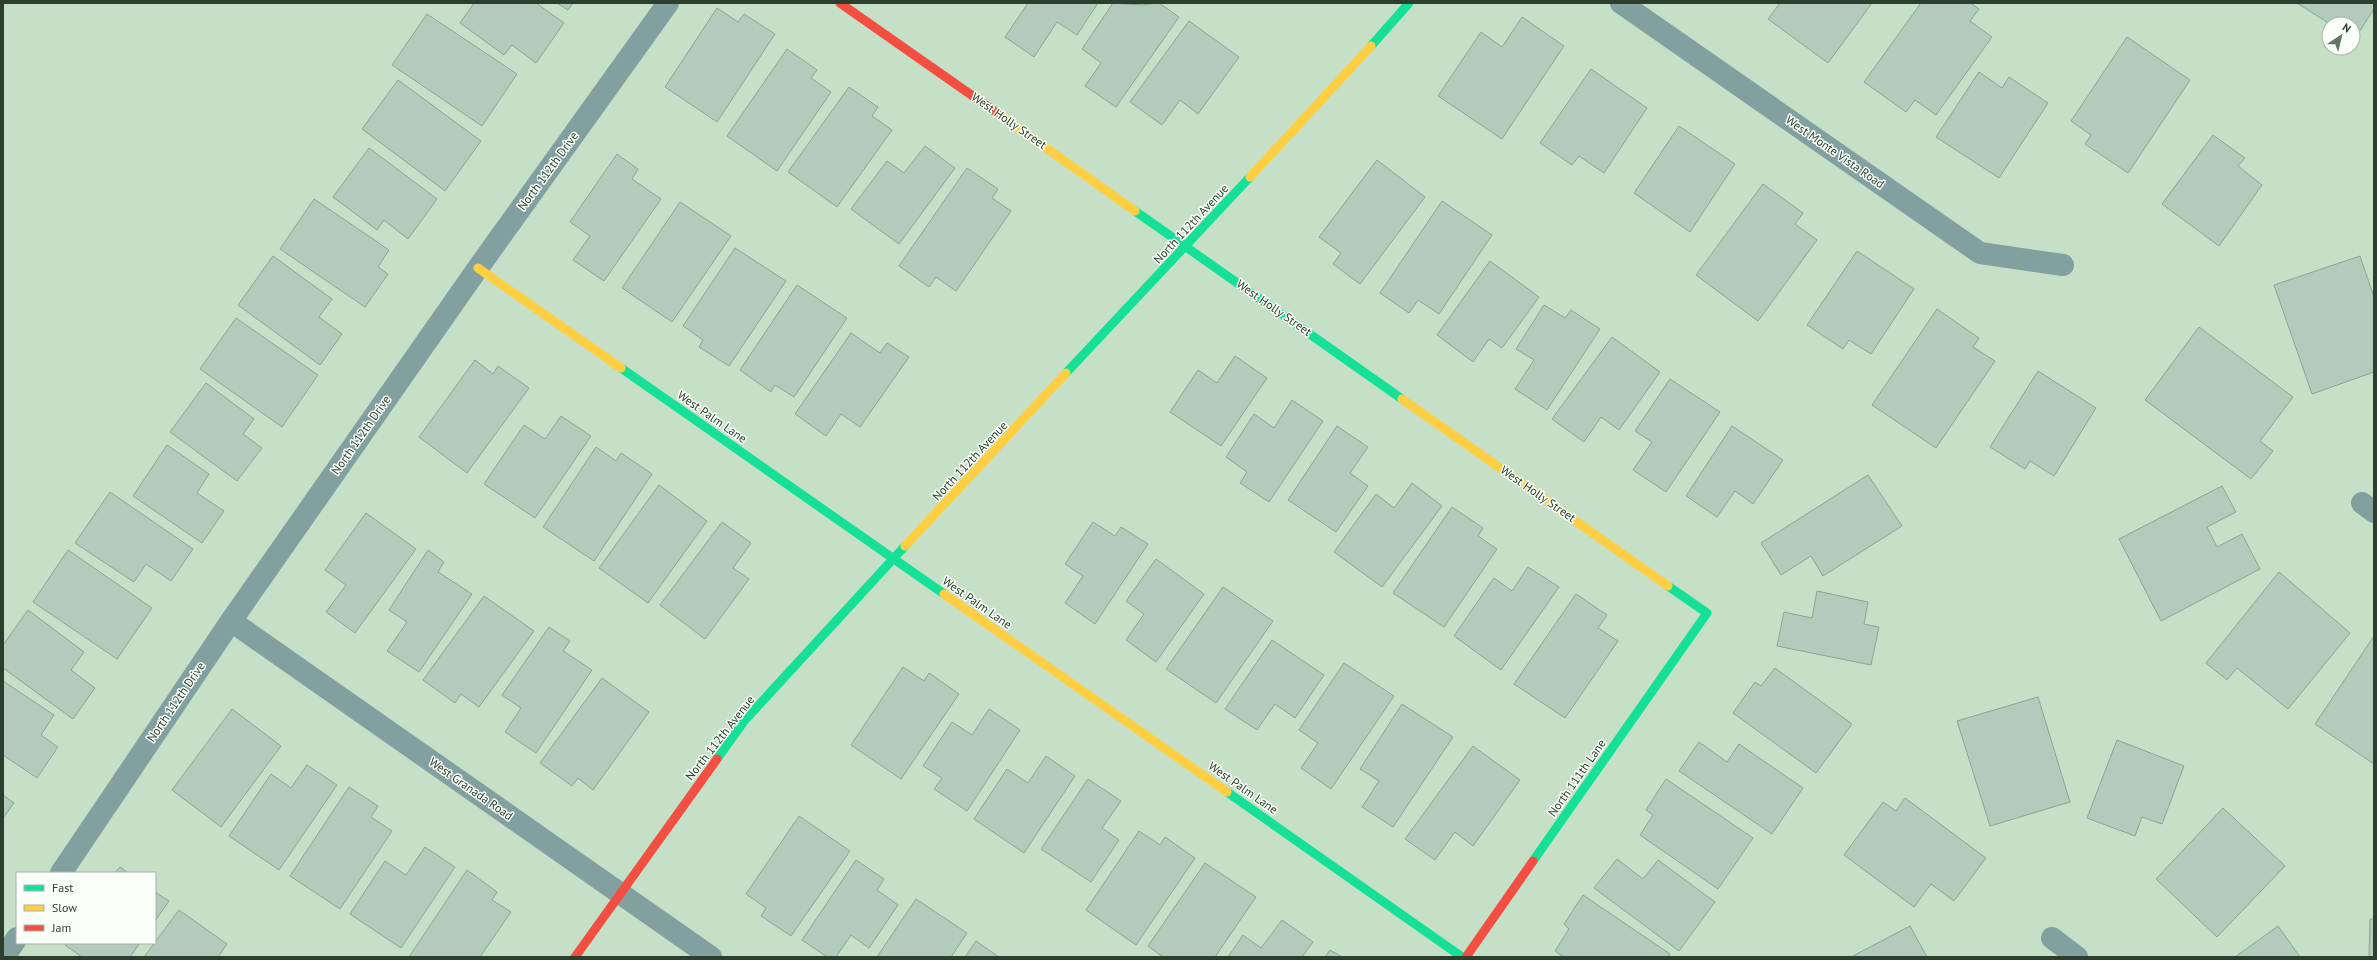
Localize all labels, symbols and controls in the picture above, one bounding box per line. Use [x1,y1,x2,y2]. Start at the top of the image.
north arrow [2321,16,2361,56]
text: N [2340,20,2354,36]
street label: West Holly Street [969,89,1050,152]
street label: West Monte Vista Road [1783,112,1887,191]
street label: North 112th Drive [514,129,581,213]
street label: North 112th Avenue [1150,181,1231,267]
street label: West Holly Street [1234,276,1315,339]
street label: West Palm Lane [675,387,750,446]
street label: North 112th Drive [328,392,393,477]
street label: North 112th Avenue [929,418,1010,504]
street label: West Holly Street [1498,462,1579,525]
street label: West Palm Lane [940,573,1015,632]
street label: North 112th Drive [143,659,208,745]
street label: North 112th Avenue [682,692,757,783]
street label: North 111th Lane [1544,736,1609,819]
street label: West Granada Road [427,754,516,823]
street label: West Palm Lane [1206,758,1281,817]
legend [16,872,156,944]
text: Fast [52,880,73,895]
text: Slow [52,900,77,915]
text: Jam [51,920,71,935]

